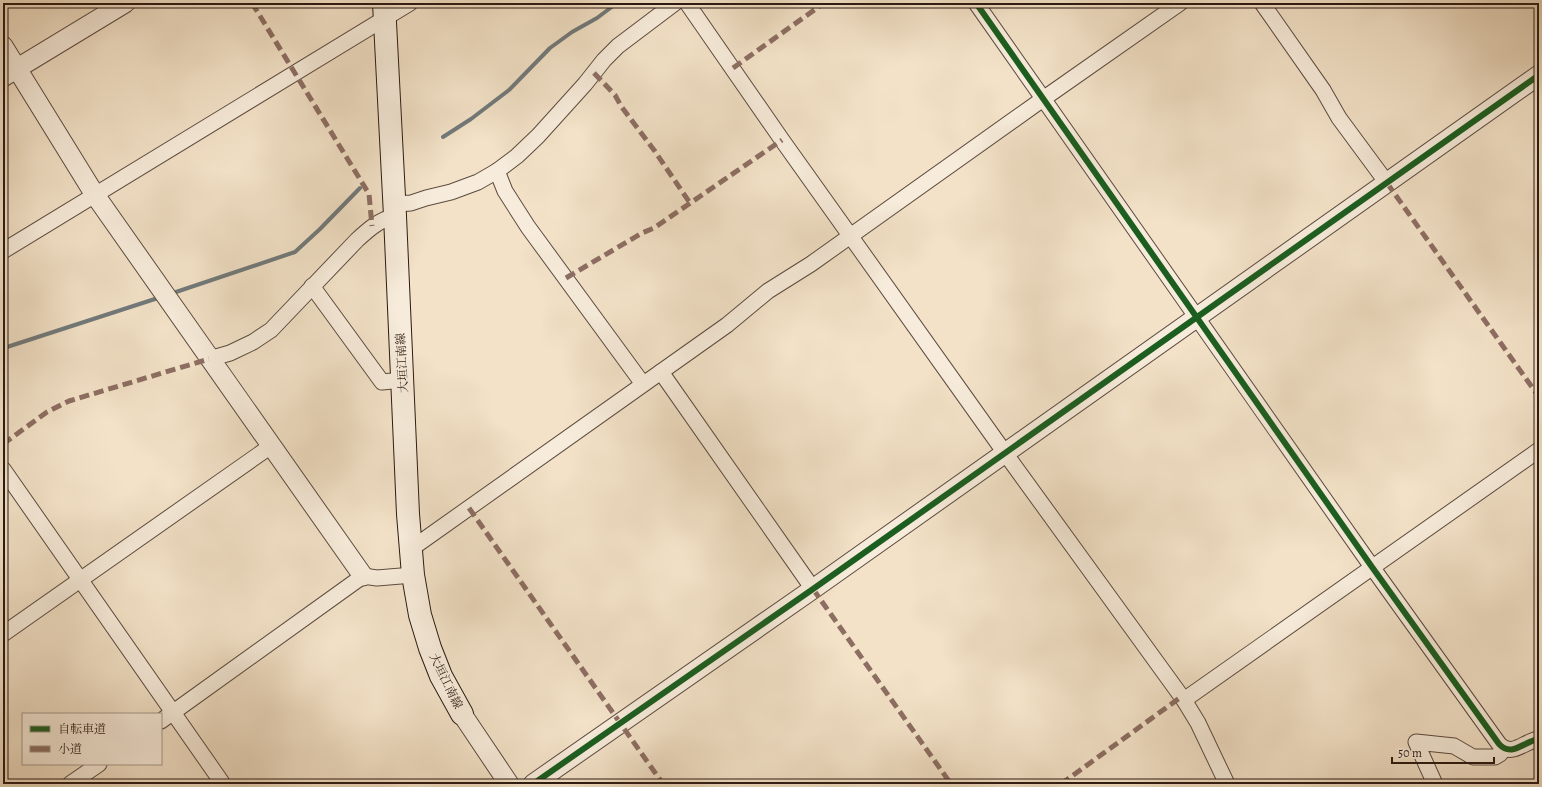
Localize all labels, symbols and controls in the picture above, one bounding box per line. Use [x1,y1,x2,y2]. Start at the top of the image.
street label: 大垣江南線 [392,333,412,393]
street label: 大垣江南線 [426,651,466,711]
legend [22,713,162,765]
text: 自転車道 [58,721,106,737]
scale bar [1392,739,1494,765]
text: 小道 [58,741,82,757]
text: 50 m [1398,745,1422,761]

